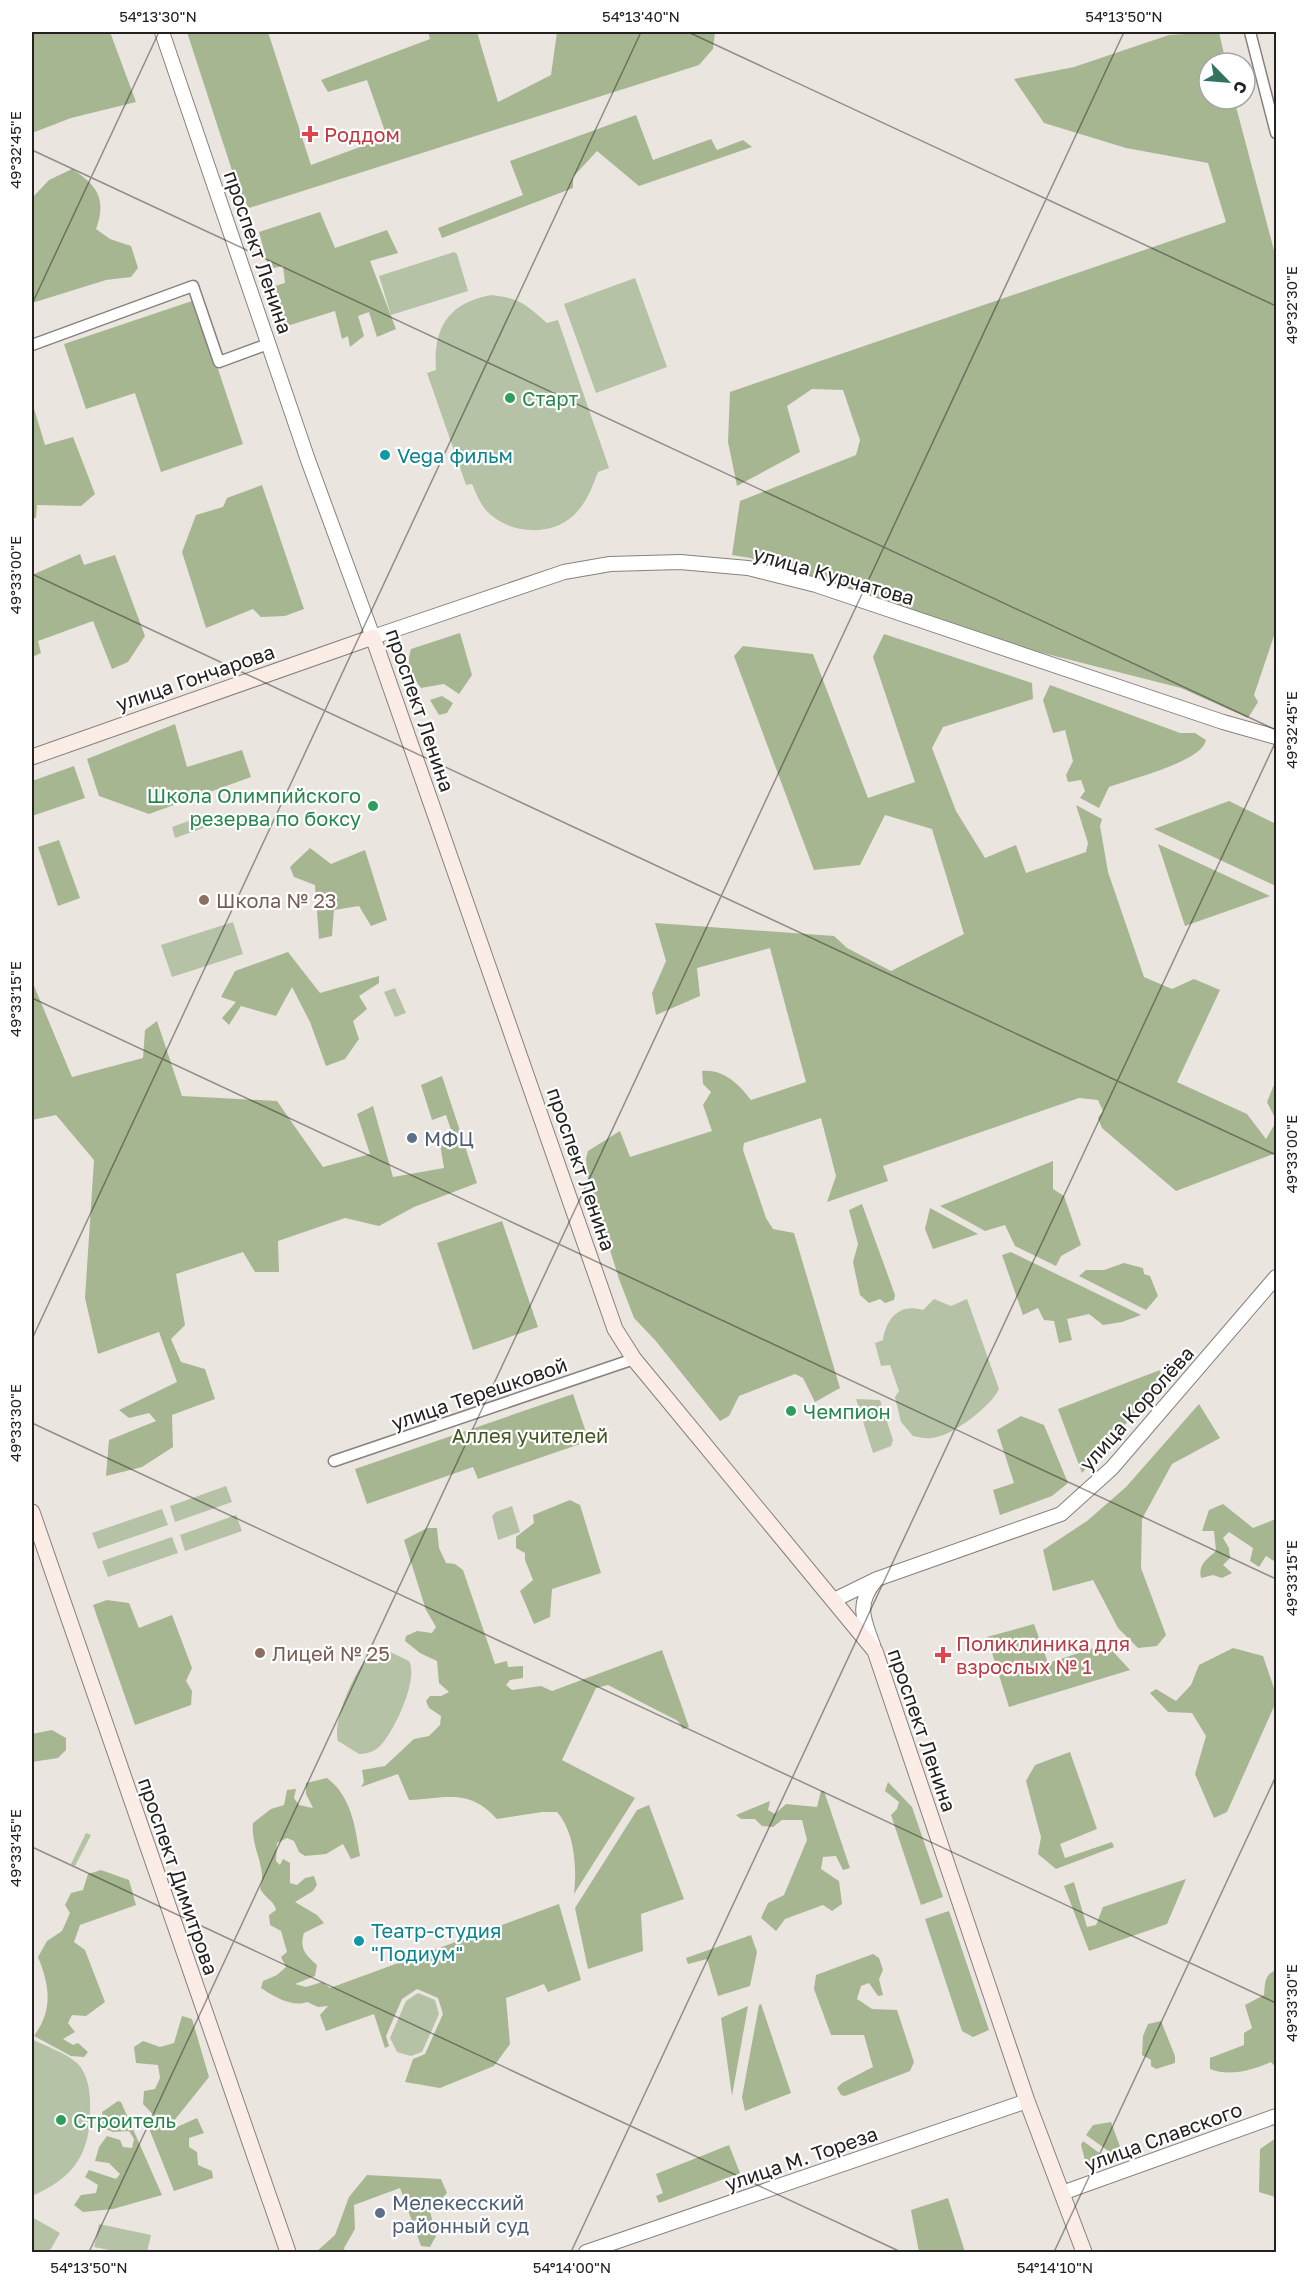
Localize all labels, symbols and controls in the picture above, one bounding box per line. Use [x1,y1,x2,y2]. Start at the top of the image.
text: 54°13'30"N [119,7,197,25]
text: 54°13'40"N [602,7,680,25]
text: 54°13'50"N [1085,7,1163,25]
north arrow [1197,51,1257,111]
text: С [1229,78,1252,97]
text: 49°32'45"E [6,111,24,189]
place label: Роддом [324,122,400,146]
marker: Роддом [301,125,319,143]
street label: проспект Ленина [220,167,298,337]
text: 49°32'30"E [1282,266,1300,344]
place label: Старт [522,386,578,410]
marker: Старт [503,391,517,405]
place label: Vega фильм [397,443,513,467]
marker: Vega фильм [378,448,392,462]
text: 49°33'00"E [6,536,24,614]
street label: улица Курчатова [751,540,917,610]
street label: проспект Ленина [382,625,460,795]
street label: улица Гончарова [113,639,277,715]
text: 49°32'45"E [1282,691,1300,769]
place label: Школа Олимпийского резерва по боксу [147,783,361,830]
marker: Школа Олимпийского резерва по боксу [366,799,380,813]
place label: Школа № 23 [216,888,337,912]
marker: Школа № 23 [197,893,211,907]
text: 49°33'15"E [6,961,24,1037]
street label: проспект Ленина [543,1084,621,1254]
text: 49°33'00"E [1282,1115,1300,1193]
place label: МФЦ [424,1126,474,1150]
marker: МФЦ [405,1131,419,1145]
street label: улица Королёва [1074,1341,1198,1475]
street label: улица Терешковой [388,1352,570,1434]
text: 49°33'30"E [6,1384,24,1462]
place label: Чемпион [803,1399,891,1423]
marker: Чемпион [784,1404,798,1418]
park label: Аллея учителей [452,1423,608,1447]
text: 49°33'15"E [1282,1540,1300,1616]
place label: Поликлиника для взрослых № 1 [956,1631,1130,1678]
place label: Лицей № 25 [272,1641,390,1665]
street label: проспект Ленина [884,1645,962,1815]
marker: Лицей № 25 [253,1646,267,1660]
marker: Поликлиника для взрослых № 1 [934,1646,952,1664]
street label: проспект Димитрова [134,1774,224,1978]
text: 49°33'45"E [6,1809,24,1887]
place label: Театр-студия "Подиум" [371,1918,501,1965]
marker: Театр-студия "Подиум" [352,1934,366,1948]
text: 49°33'30"E [1282,1964,1300,2042]
street label: улица Славского [1081,2096,1245,2176]
place label: Строитель [73,2108,176,2132]
marker: Строитель [54,2113,68,2127]
street label: улица М. Тореза [721,2121,881,2195]
place label: Мелекесский районный суд [392,2190,529,2237]
marker: Мелекесский районный суд [373,2206,387,2220]
text: 54°13'50"N [50,2258,128,2276]
text: 54°14'00"N [533,2258,611,2276]
text: 54°14'10"N [1017,2258,1093,2276]

